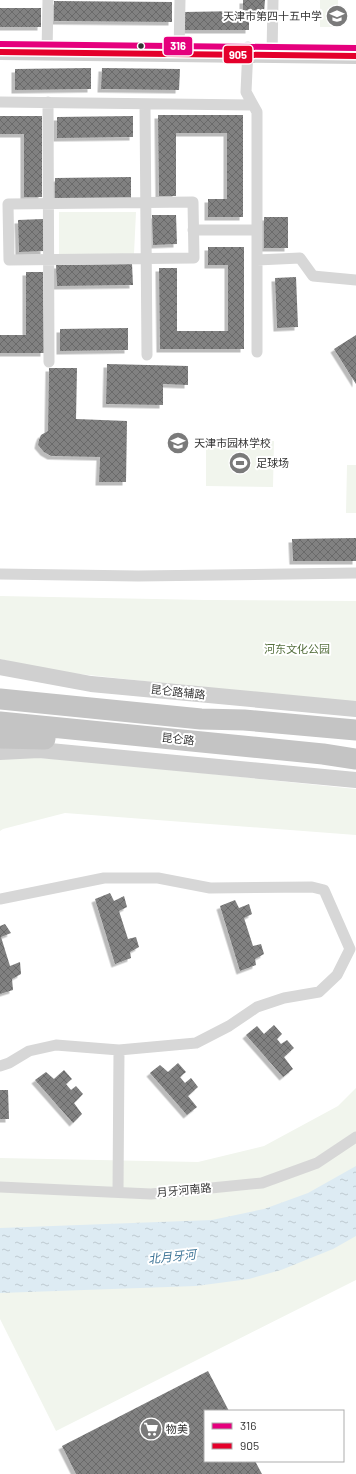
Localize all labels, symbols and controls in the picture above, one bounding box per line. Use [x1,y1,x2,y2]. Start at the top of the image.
school or university icon: 天津市第四十五中学 [324,3,350,29]
place label: 天津市第四十五中学 [223,9,322,22]
line badge: 316 [163,36,193,56]
text: 316 [170,39,186,52]
unlabelled marker [136,41,146,51]
line badge: 905 [223,45,253,64]
text: 905 [229,48,247,61]
school or university icon: 天津市园林学校 [165,430,191,456]
place label: 天津市园林学校 [194,436,271,449]
sports icon: 足球场 [227,450,253,476]
place label: 足球场 [256,456,289,469]
park label: 河东文化公园 [264,642,330,655]
street label: 昆仑路辅路 [150,682,206,701]
street label: 昆仑路 [161,730,195,747]
street label: 月牙河南路 [156,1181,212,1198]
water label: 北月牙河 [147,1246,198,1265]
legend [204,1410,344,1462]
supermarket icon: 物美 [138,1416,164,1442]
text: 316 [240,1418,256,1432]
place label: 物美 [166,1422,188,1435]
text: 905 [240,1438,259,1452]

